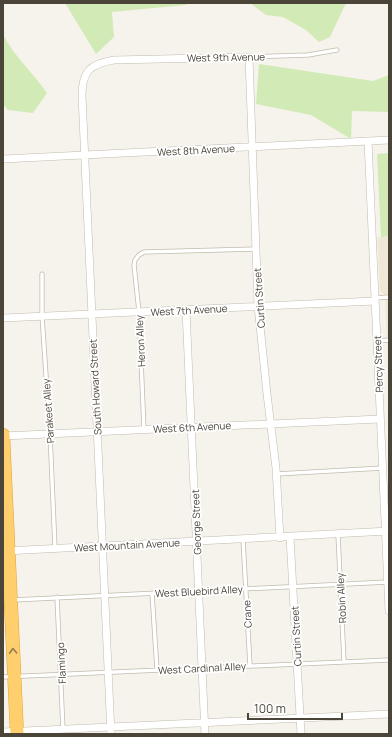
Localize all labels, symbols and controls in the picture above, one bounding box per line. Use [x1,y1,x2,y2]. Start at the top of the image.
street label: West 9th Avenue [187,49,265,65]
street label: West 8th Avenue [157,141,235,159]
street label: Curtin Street [250,267,268,329]
street label: West 7th Avenue [150,301,228,319]
street label: Heron Alley [132,314,148,367]
street label: Percy Street [370,335,386,393]
street label: South Howard Street [85,339,105,435]
street label: Parakeet Alley [39,377,57,444]
street label: West 6th Avenue [153,418,232,436]
street label: George Street [188,489,204,555]
street label: West Mountain Avenue [74,535,181,555]
street label: Robin Alley [333,572,349,624]
street label: West Bluebird Alley [155,582,244,600]
street label: Crane [239,600,255,628]
street label: Curtin Street [287,605,305,667]
street label: Flamingo [53,642,69,684]
one-way arrow [9,648,17,654]
street label: West Cardinal Alley [158,659,247,677]
scale bar [248,695,342,721]
text: 100 m [254,700,286,717]

